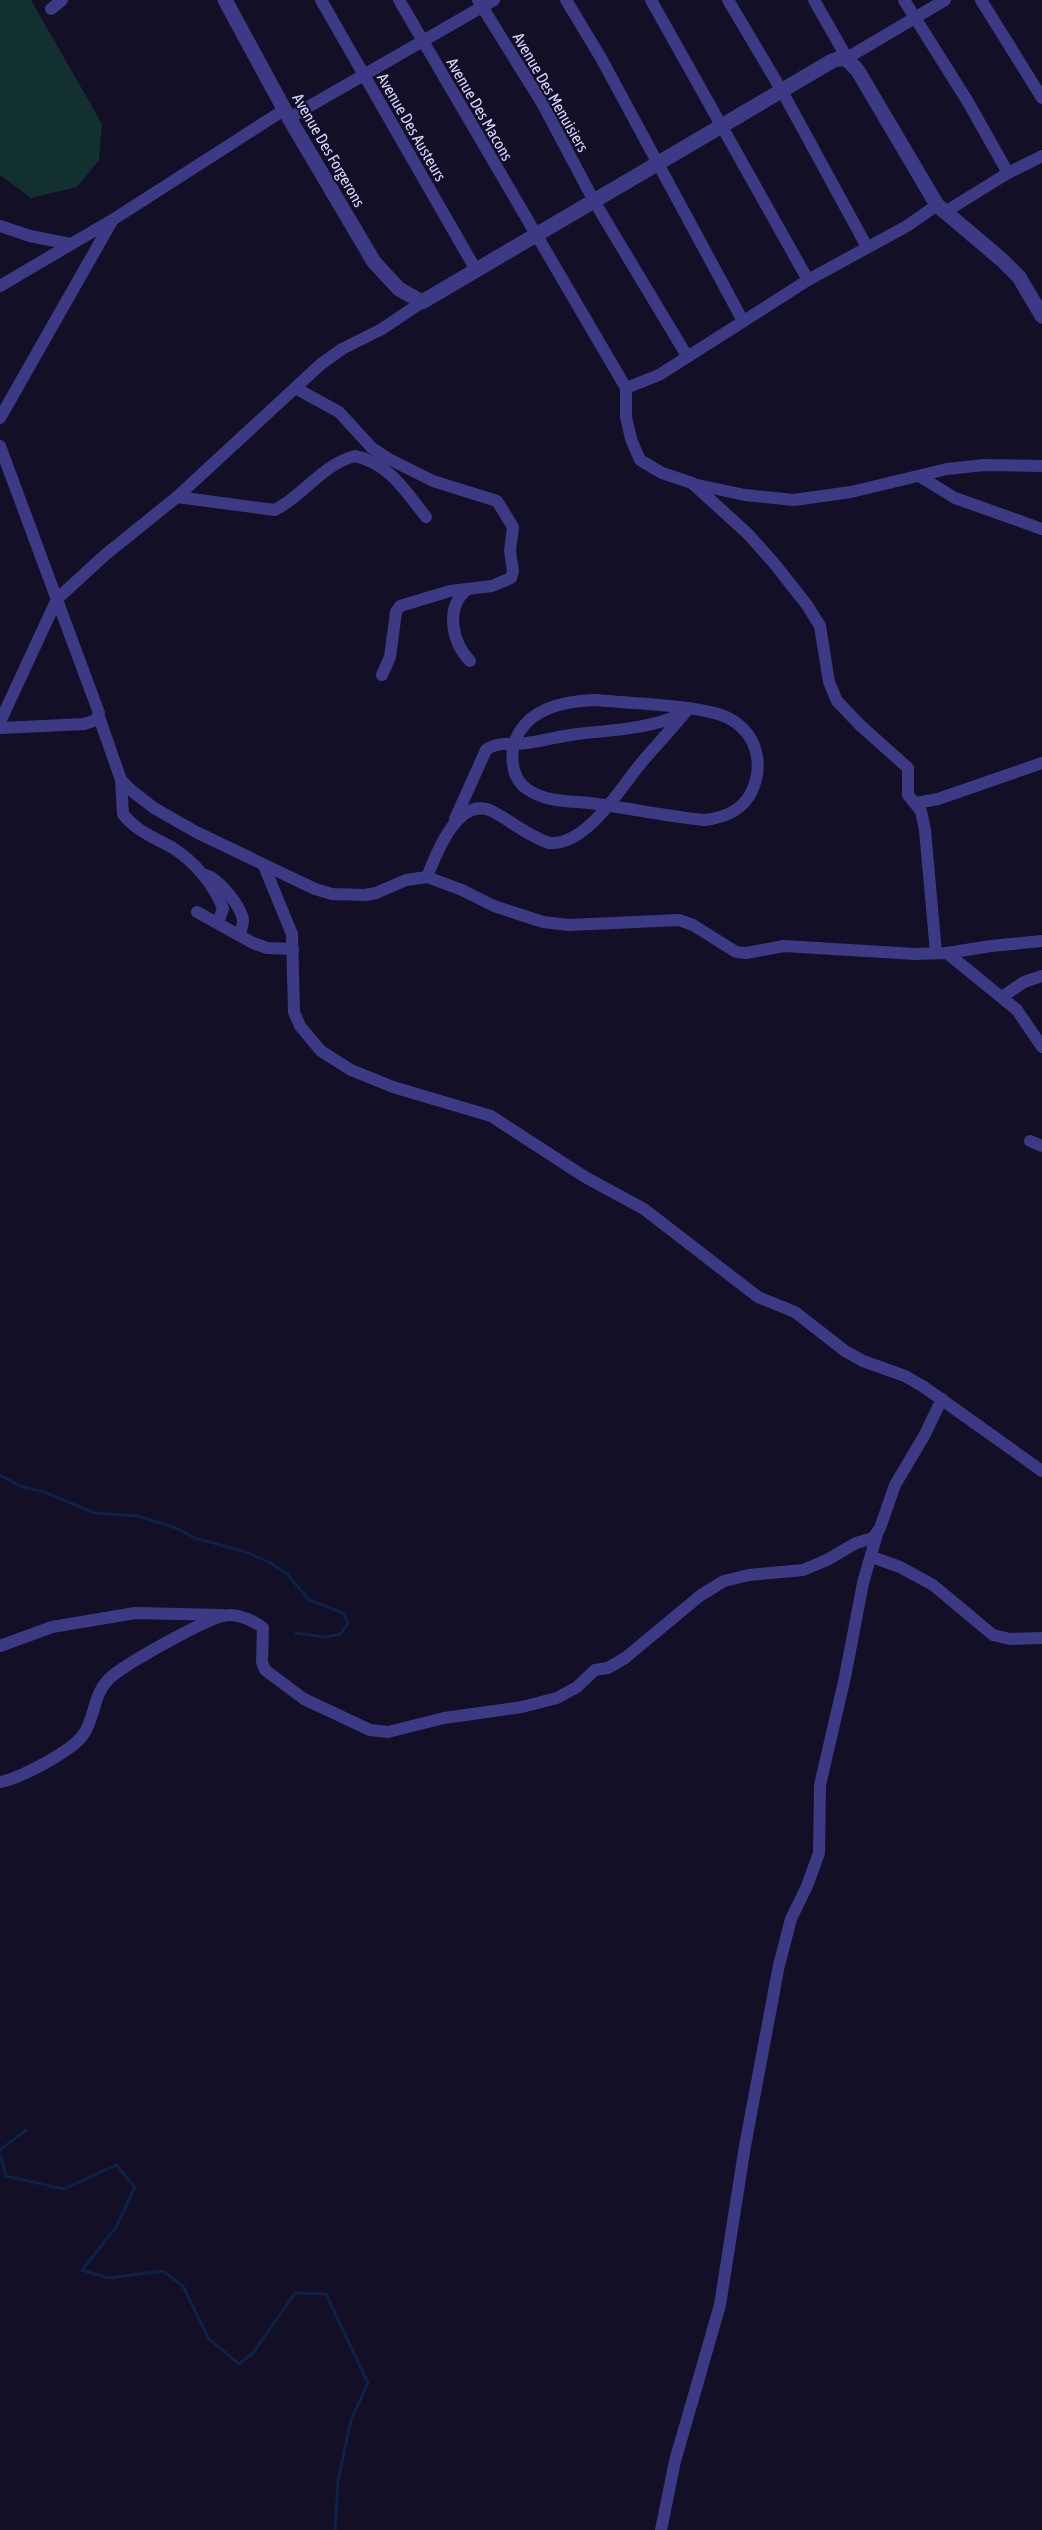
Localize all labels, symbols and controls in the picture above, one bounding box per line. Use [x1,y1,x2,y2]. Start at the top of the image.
street label: Avenue Des Menuisiers [510,29,593,155]
street label: Avenue Des Macons [443,54,517,164]
street label: Avenue Des Austeurs [374,70,450,184]
street label: Avenue Des Forgerons [288,90,369,211]

